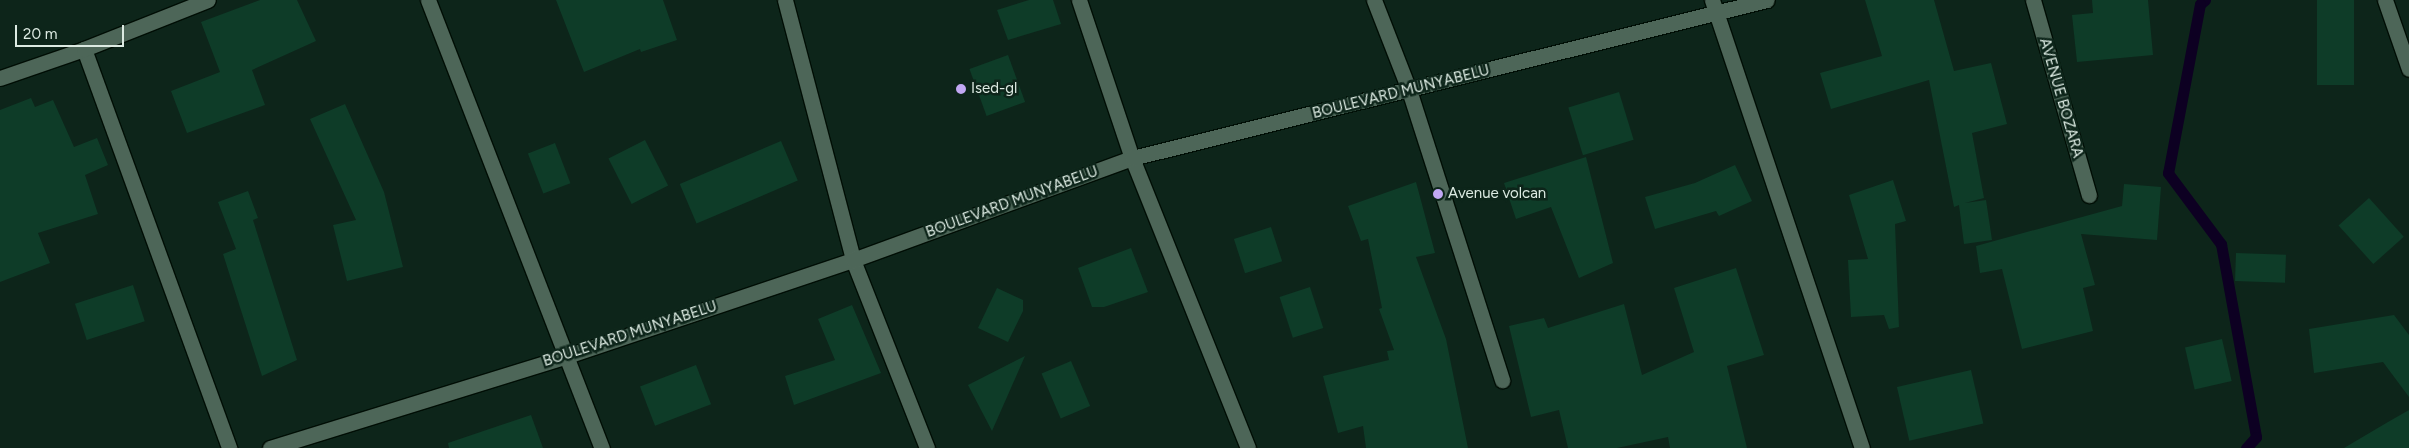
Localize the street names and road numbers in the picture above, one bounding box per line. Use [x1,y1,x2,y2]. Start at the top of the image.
street label: AVENUE BOZARA [2035,36,2087,160]
street label: BOULEVARD MUNYABELU [1311,61,1491,123]
street label: BOULEVARD MUNYABELU [923,162,1101,242]
street label: BOULEVARD MUNYABELU [541,297,719,371]

